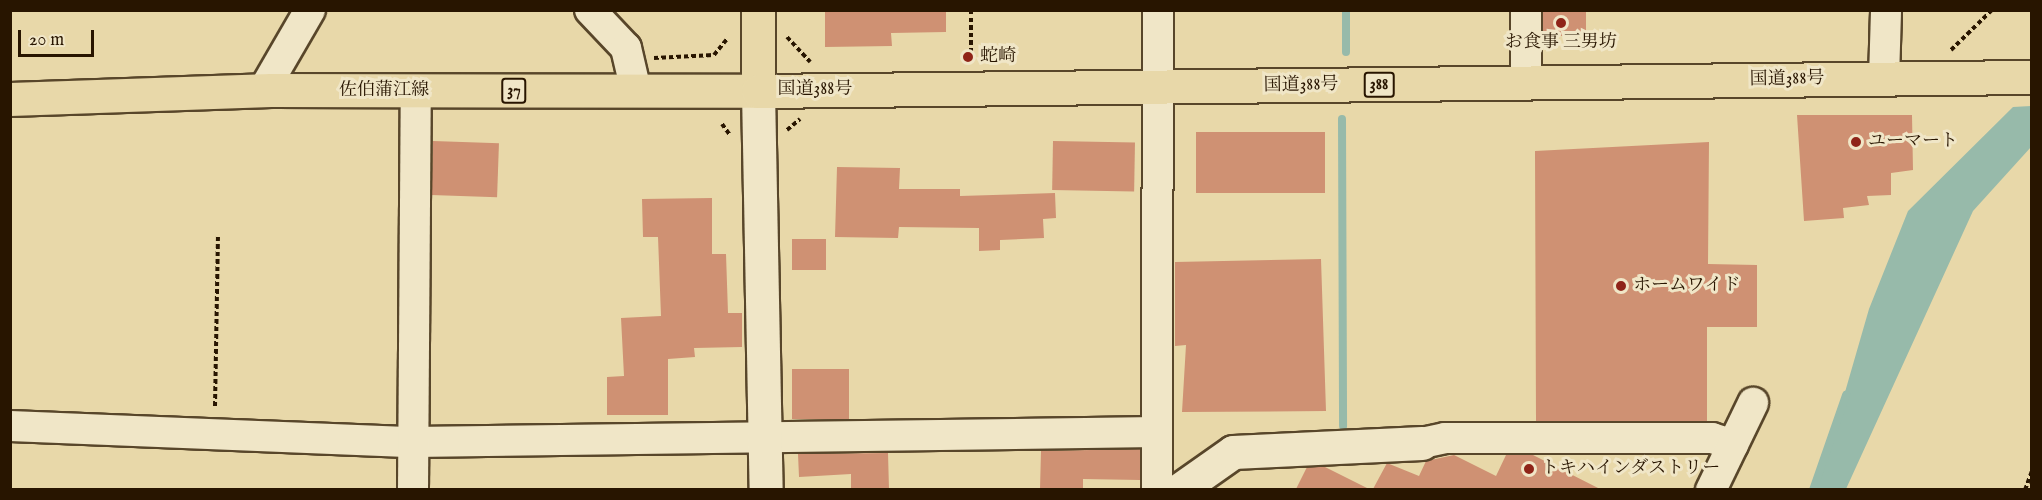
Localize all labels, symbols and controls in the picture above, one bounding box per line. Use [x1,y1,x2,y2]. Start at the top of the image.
marker: お食事 三男坊 [1554,16,1568,30]
scale bar [21,18,98,56]
text: 20 m [29,29,64,52]
place label: お食事 三男坊 [1505,32,1617,54]
place label: 蛇崎 [980,46,1016,68]
marker: 蛇崎 [961,50,975,64]
street label: 国道388号 [1749,69,1825,91]
road number: 388 [1362,72,1396,98]
street label: 国道388号 [1263,75,1339,97]
road number: 37 [500,78,528,104]
street label: 国道388号 [778,79,852,101]
street label: 佐伯蒲江線 [339,80,429,102]
place label: ユーマート [1868,131,1958,153]
marker: ユーマート [1849,135,1863,149]
place label: ホームワイド [1633,275,1741,297]
marker: ホームワイド [1614,279,1628,293]
place label: トキハインダストリー [1541,458,1721,480]
marker: トキハインダストリー [1522,462,1536,476]

